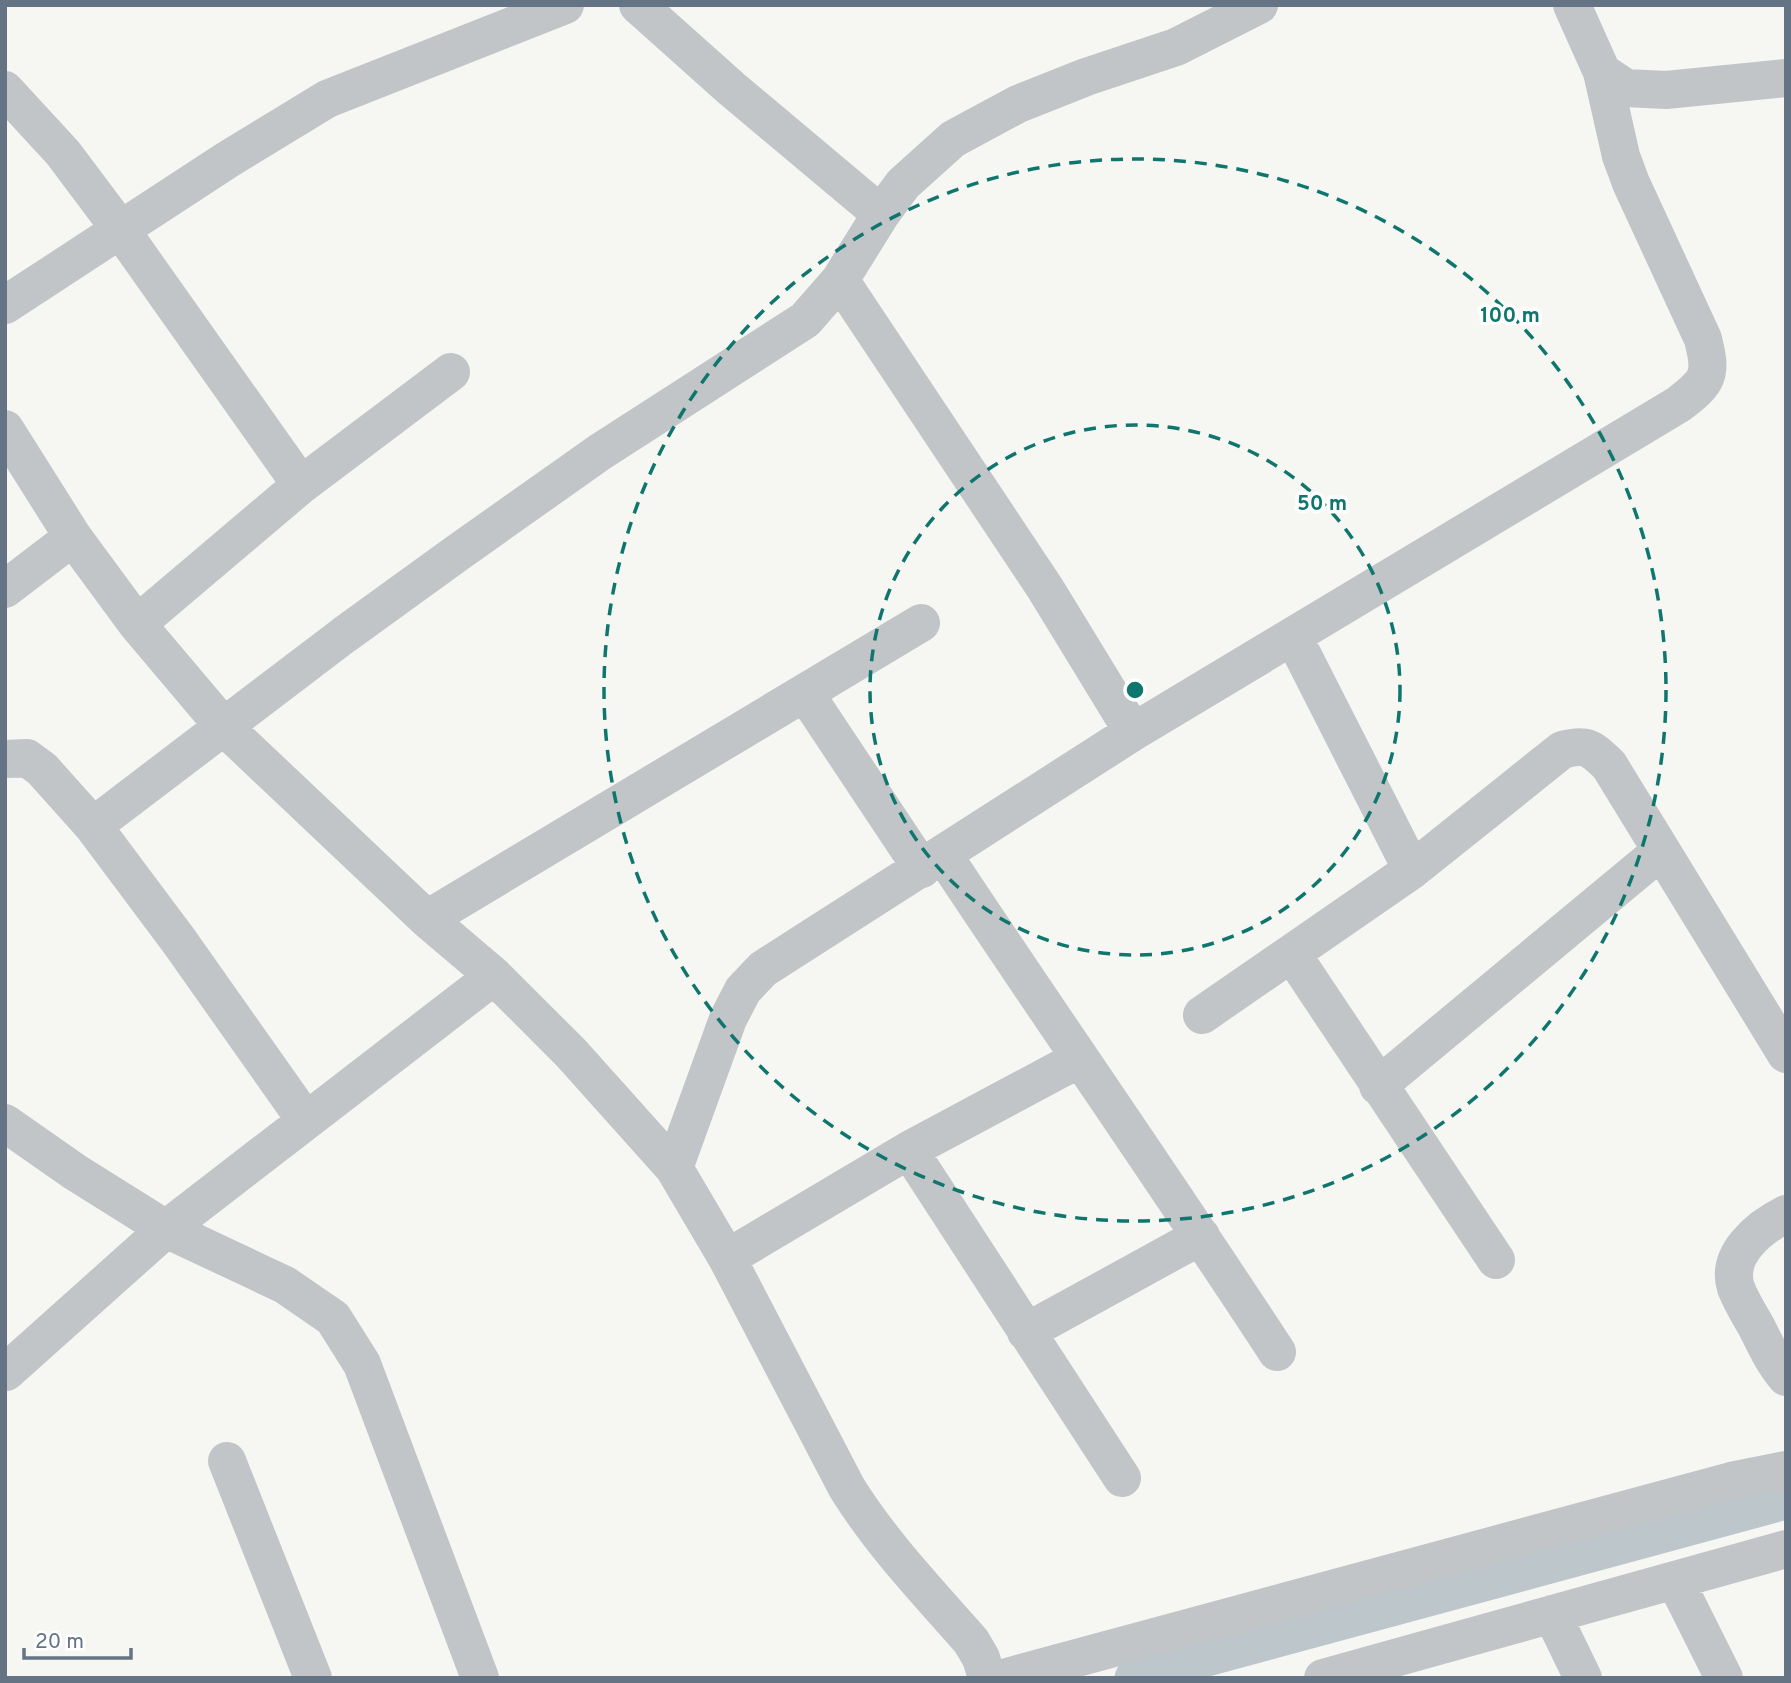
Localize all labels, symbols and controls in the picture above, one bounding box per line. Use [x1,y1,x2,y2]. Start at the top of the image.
text: 100 m [1480,303,1540,330]
text: 50 m [1297,491,1347,518]
centre of rings [1123,678,1147,702]
scale bar [24,1616,131,1660]
text: 20 m [35,1629,84,1656]

